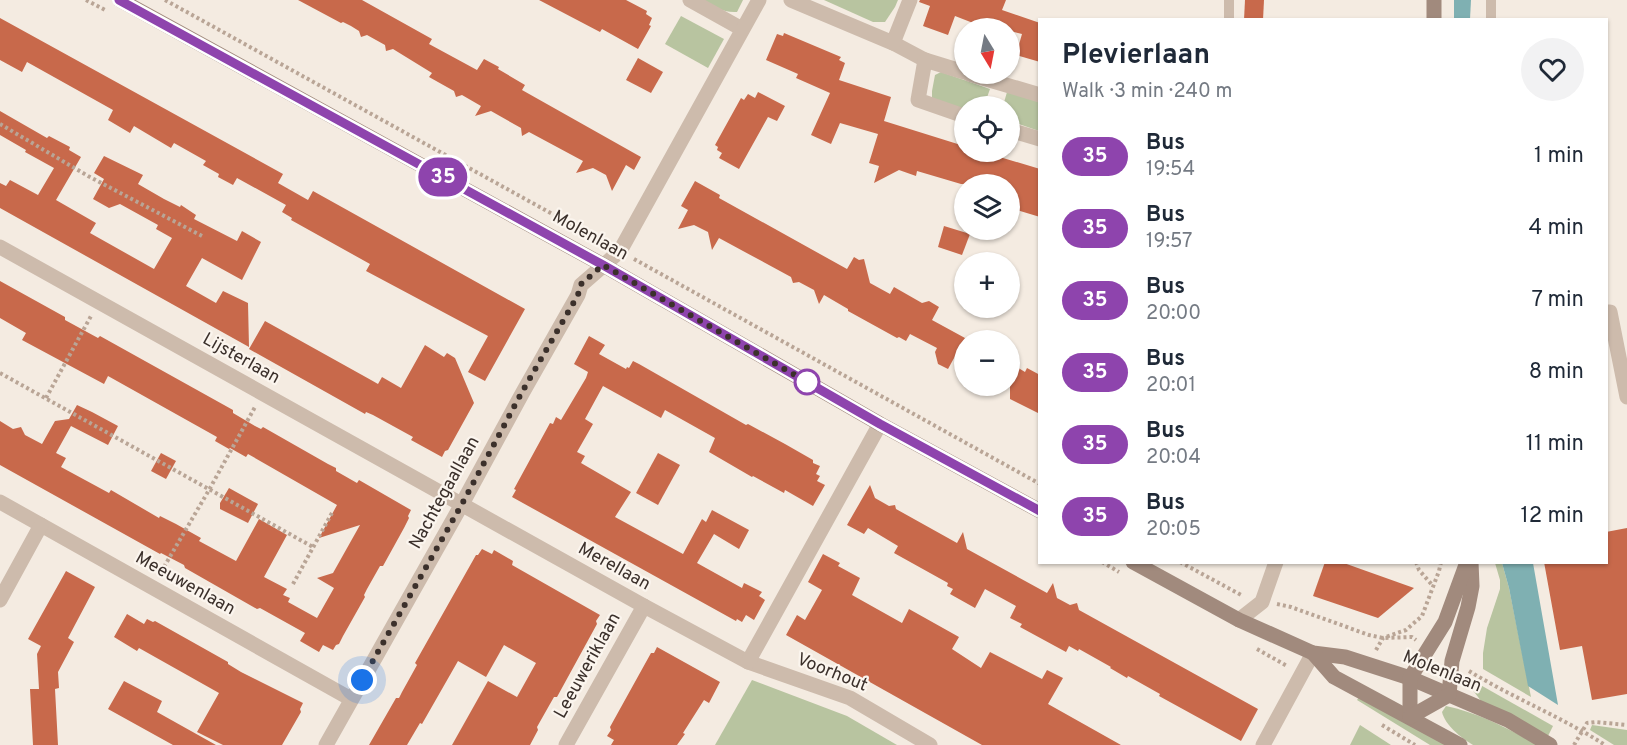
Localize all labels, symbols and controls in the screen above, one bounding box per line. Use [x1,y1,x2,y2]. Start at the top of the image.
north arrow [954,18,1020,84]
map controls [954,18,1020,396]
text: Plevierlaan [1062,38,1210,74]
button: heart [1521,38,1584,101]
text: Walk · 3 min · 240 m [1062,79,1232,105]
button: locate [954,96,1020,162]
text: Bus [1146,130,1185,157]
text: 35 [1082,143,1108,170]
text: 1 min [1534,143,1584,170]
text: 19:54 [1146,157,1195,183]
line badge: 35 [416,158,470,196]
text: 35 [430,164,456,191]
button: layers [954,174,1020,240]
text: Bus [1146,202,1185,229]
street label: Molenlaan [548,206,632,266]
text: 35 [1082,215,1108,242]
text: 4 min [1529,215,1584,242]
text: 19:57 [1146,229,1193,255]
button: + [954,252,1020,318]
text: Bus [1146,274,1185,301]
text: 35 [1082,287,1108,314]
text: 7 min [1532,287,1584,314]
text: 20:00 [1146,301,1201,327]
street label: Lijsterlaan [198,328,284,390]
button: − [954,330,1020,396]
text: Bus [1146,346,1185,373]
text: 35 [1082,359,1108,386]
text: 8 min [1529,359,1584,386]
unlabelled marker [794,369,820,395]
text: 20:01 [1146,373,1196,399]
text: Bus [1146,418,1185,445]
text: 35 [1082,431,1108,458]
text: 11 min [1526,431,1584,458]
street label: Nachtegaallaan [405,433,485,553]
text: 20:04 [1146,445,1201,471]
text: Bus [1146,490,1185,517]
text: 35 [1082,503,1108,530]
text: 12 min [1521,503,1584,530]
text: 20:05 [1146,517,1201,543]
street label: Merellaan [574,538,654,596]
street label: Meeuwenlaan [131,547,239,621]
street label: Leeuweriklaan [549,609,627,723]
street label: Molenlaan [1399,646,1485,698]
street label: Voorhout [793,648,871,698]
your location [347,665,377,695]

